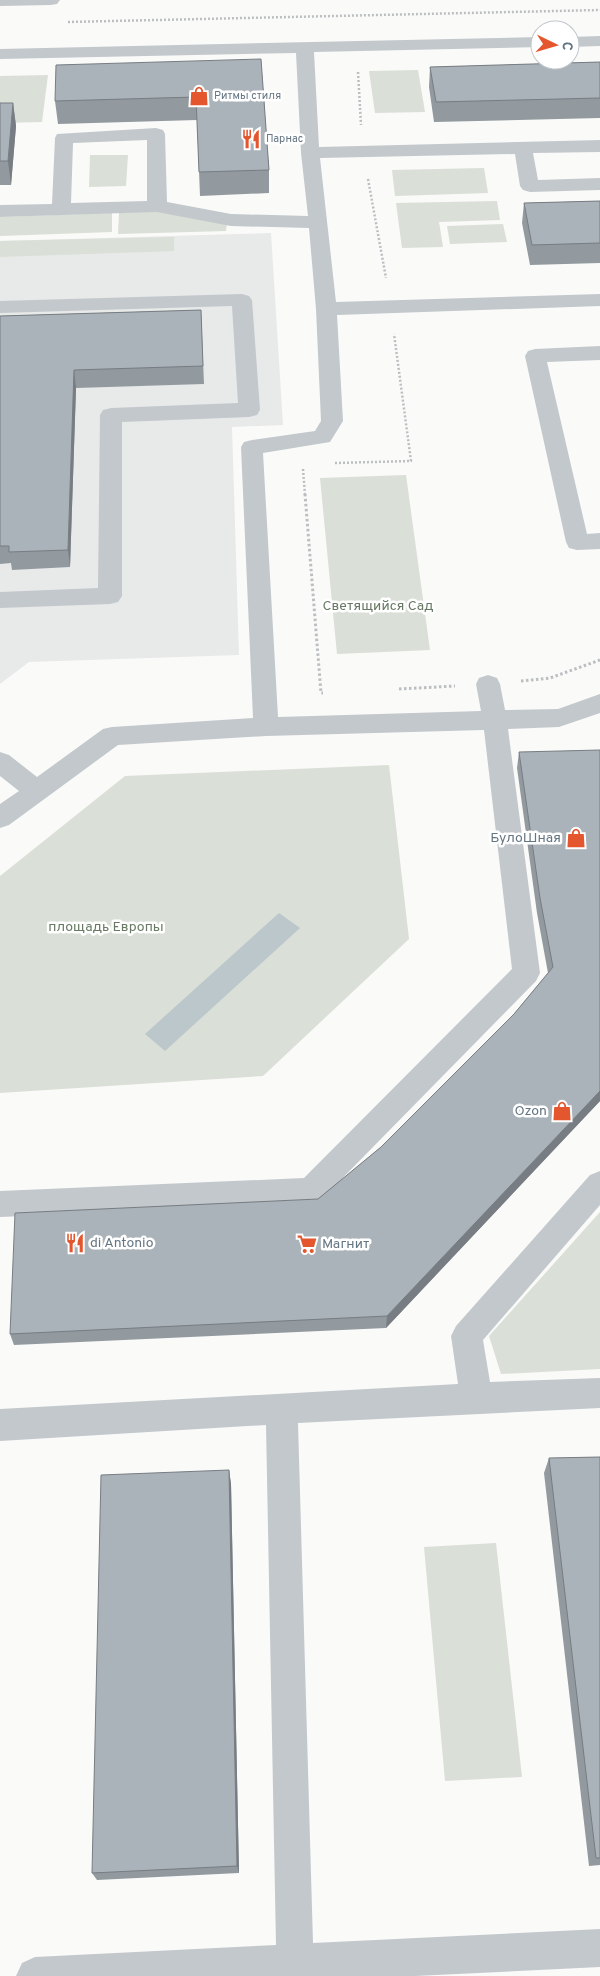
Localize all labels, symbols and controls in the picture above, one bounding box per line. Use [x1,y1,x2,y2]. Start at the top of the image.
north arrow [530,20,580,70]
text: С [558,41,575,51]
shop icon: Ритмы стиля [188,85,210,107]
place label: Ритмы стиля [214,89,281,103]
restaurant icon: Парнас [240,128,262,150]
place label: Парнас [266,132,303,146]
park label: Светящийся Сад [322,598,434,615]
shop icon: БулоШная [565,827,587,849]
place label: БулоШная [490,830,561,847]
park label: площадь Европы [48,919,164,936]
shop icon: Ozon [551,1100,573,1122]
place label: Ozon [514,1103,547,1120]
restaurant icon: di Antonio [64,1232,86,1254]
supermarket icon: Магнит [296,1233,318,1255]
place label: di Antonio [90,1235,154,1252]
place label: Магнит [322,1236,369,1253]

